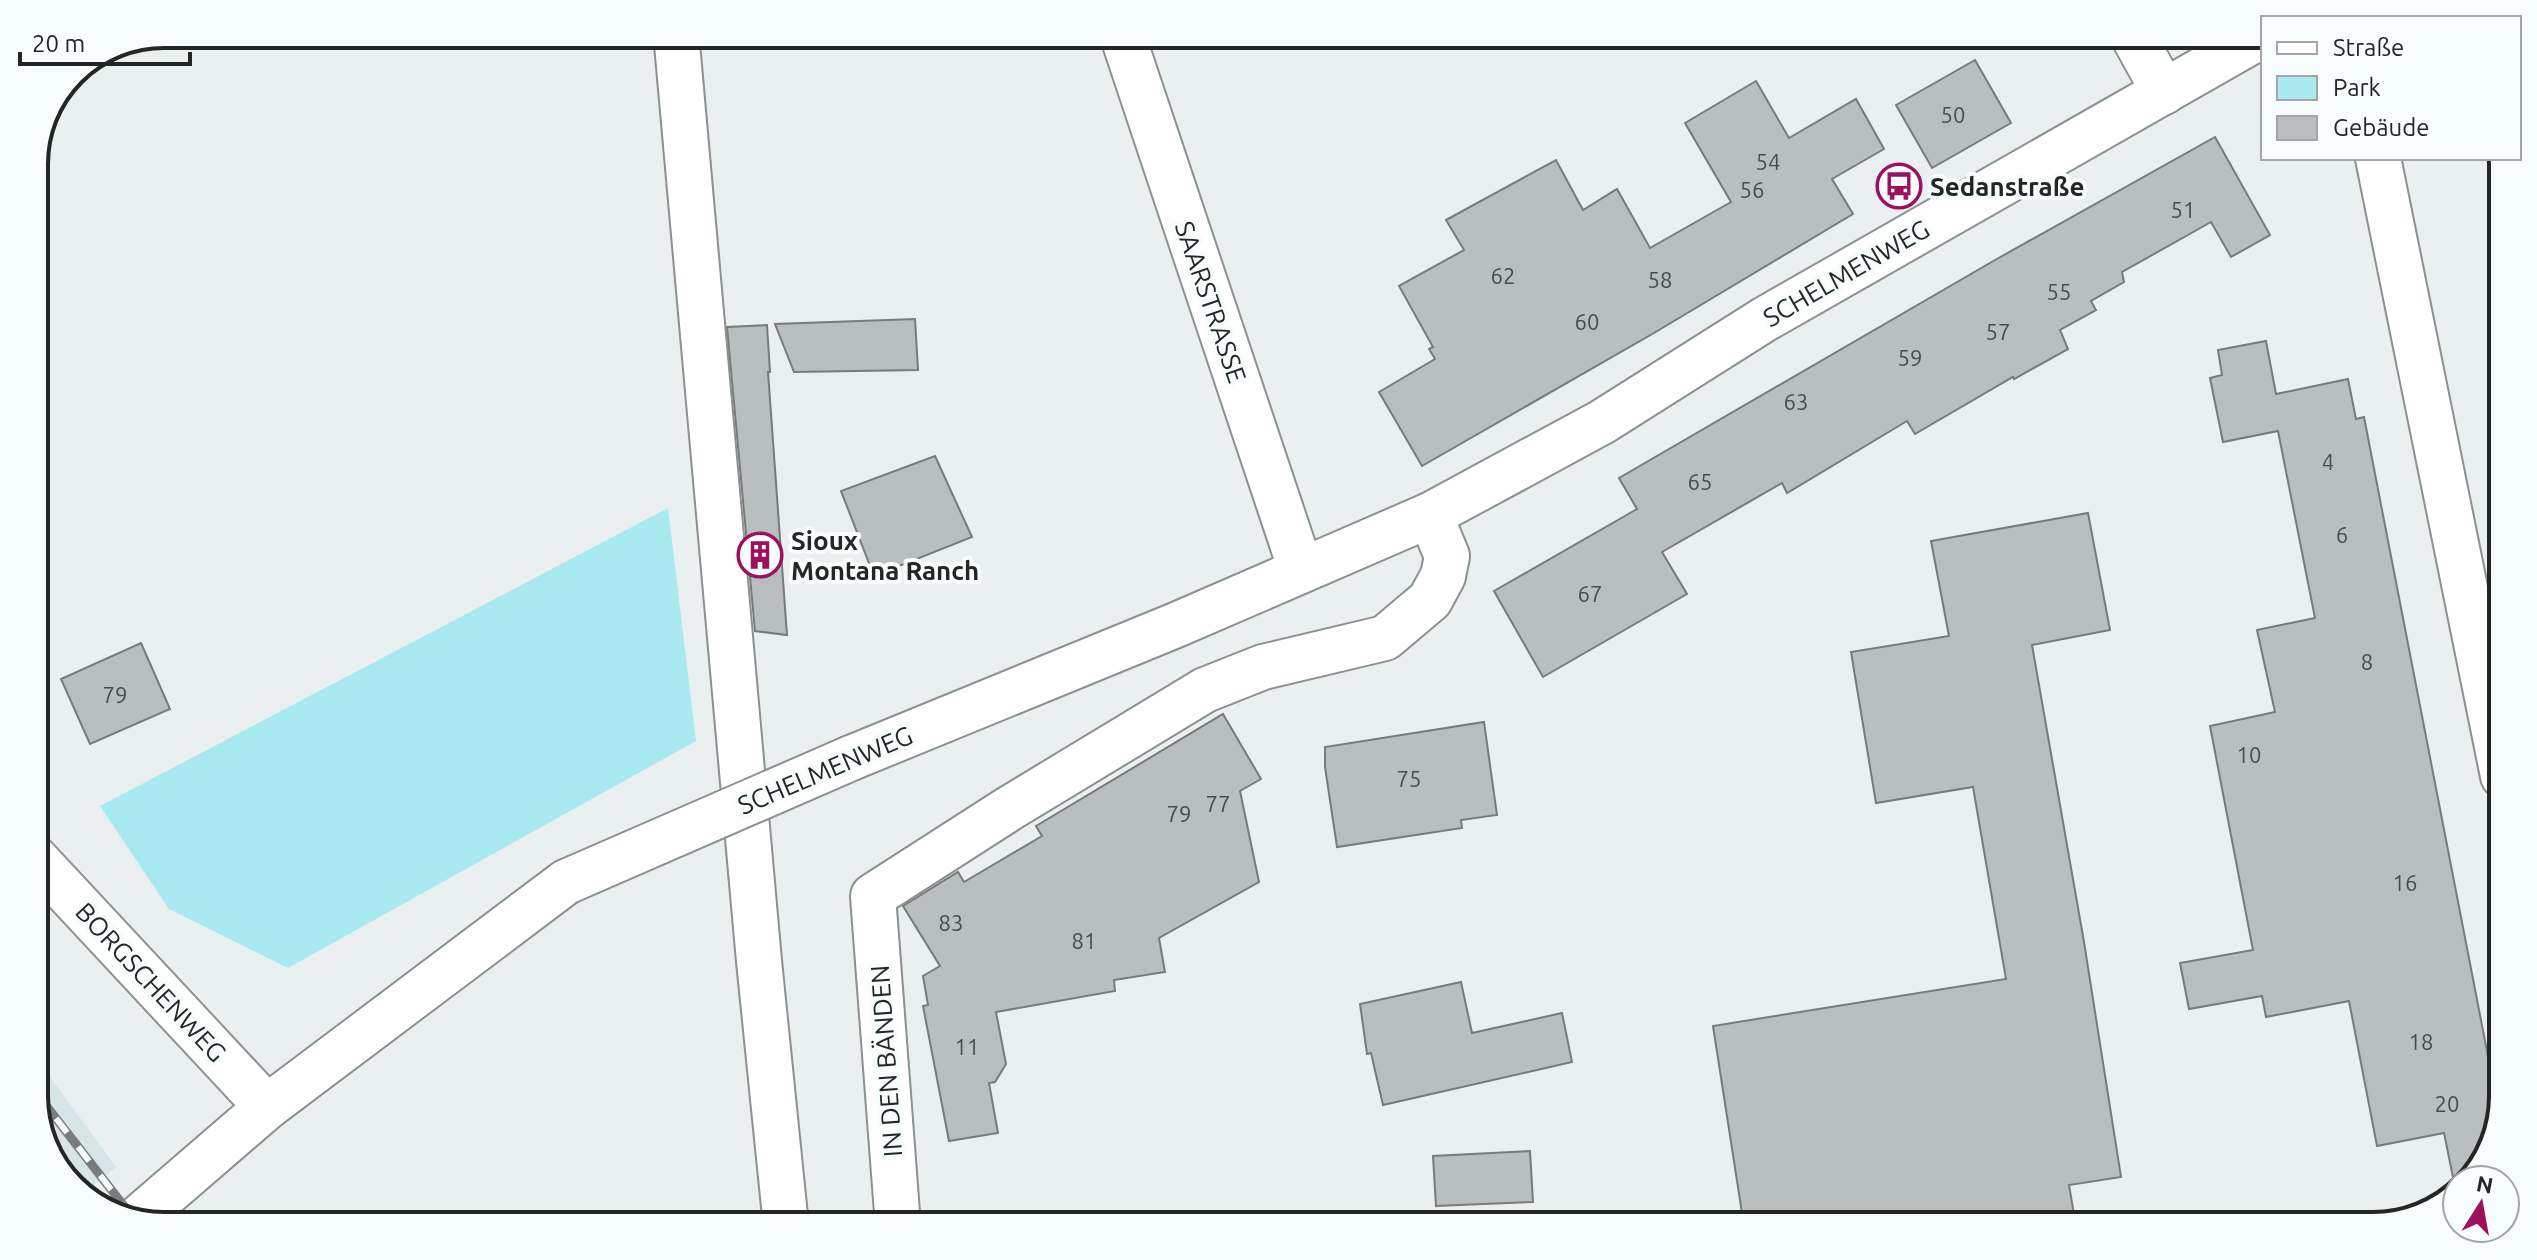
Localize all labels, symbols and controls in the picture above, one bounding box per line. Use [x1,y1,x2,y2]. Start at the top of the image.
scale bar [20,16,190,66]
legend [2261,16,2521,160]
text: 20 m [32,30,85,57]
text: Straße [2333,34,2404,61]
text: Park [2333,74,2381,101]
house number: 50 [1941,102,1965,127]
text: Gebäude [2333,114,2430,141]
house number: 54 [1756,149,1780,174]
bus stop icon: Sedanstraße [1875,162,1923,210]
place label: Sedanstraße [1930,172,2084,201]
house number: 56 [1740,177,1764,202]
house number: 51 [2171,197,2195,222]
street label: SCHELMENWEG [1758,214,1934,332]
street label: SAARSTRASSE [1170,218,1252,386]
house number: 62 [1491,263,1515,288]
house number: 58 [1648,267,1672,292]
house number: 55 [2047,279,2071,304]
house number: 60 [1575,309,1599,334]
house number: 57 [1986,319,2010,344]
house number: 59 [1898,345,1922,370]
house number: 63 [1784,389,1808,414]
house number: 4 [2322,449,2334,474]
house number: 65 [1688,469,1712,494]
house number: 6 [2336,522,2348,547]
place label: Sioux Montana Ranch [791,526,979,585]
building icon: Sioux Montana Ranch [736,531,784,579]
house number: 67 [1578,581,1602,606]
house number: 8 [2361,649,2373,674]
house number: 79 [103,682,127,707]
street label: SCHELMENWEG [733,720,917,820]
house number: 10 [2237,742,2261,767]
house number: 75 [1397,766,1421,791]
house number: 77 [1206,791,1230,816]
house number: 79 [1167,801,1191,826]
house number: 16 [2393,870,2417,895]
street label: BORGSCHENWEG [70,897,232,1067]
house number: 83 [939,910,963,935]
house number: 81 [1072,928,1096,953]
street label: IN DEN BÄNDEN [865,964,907,1158]
house number: 18 [2409,1029,2433,1054]
house number: 11 [955,1034,979,1059]
house number: 20 [2435,1091,2459,1116]
north arrow [2441,1164,2521,1244]
text: N [2474,1170,2495,1198]

